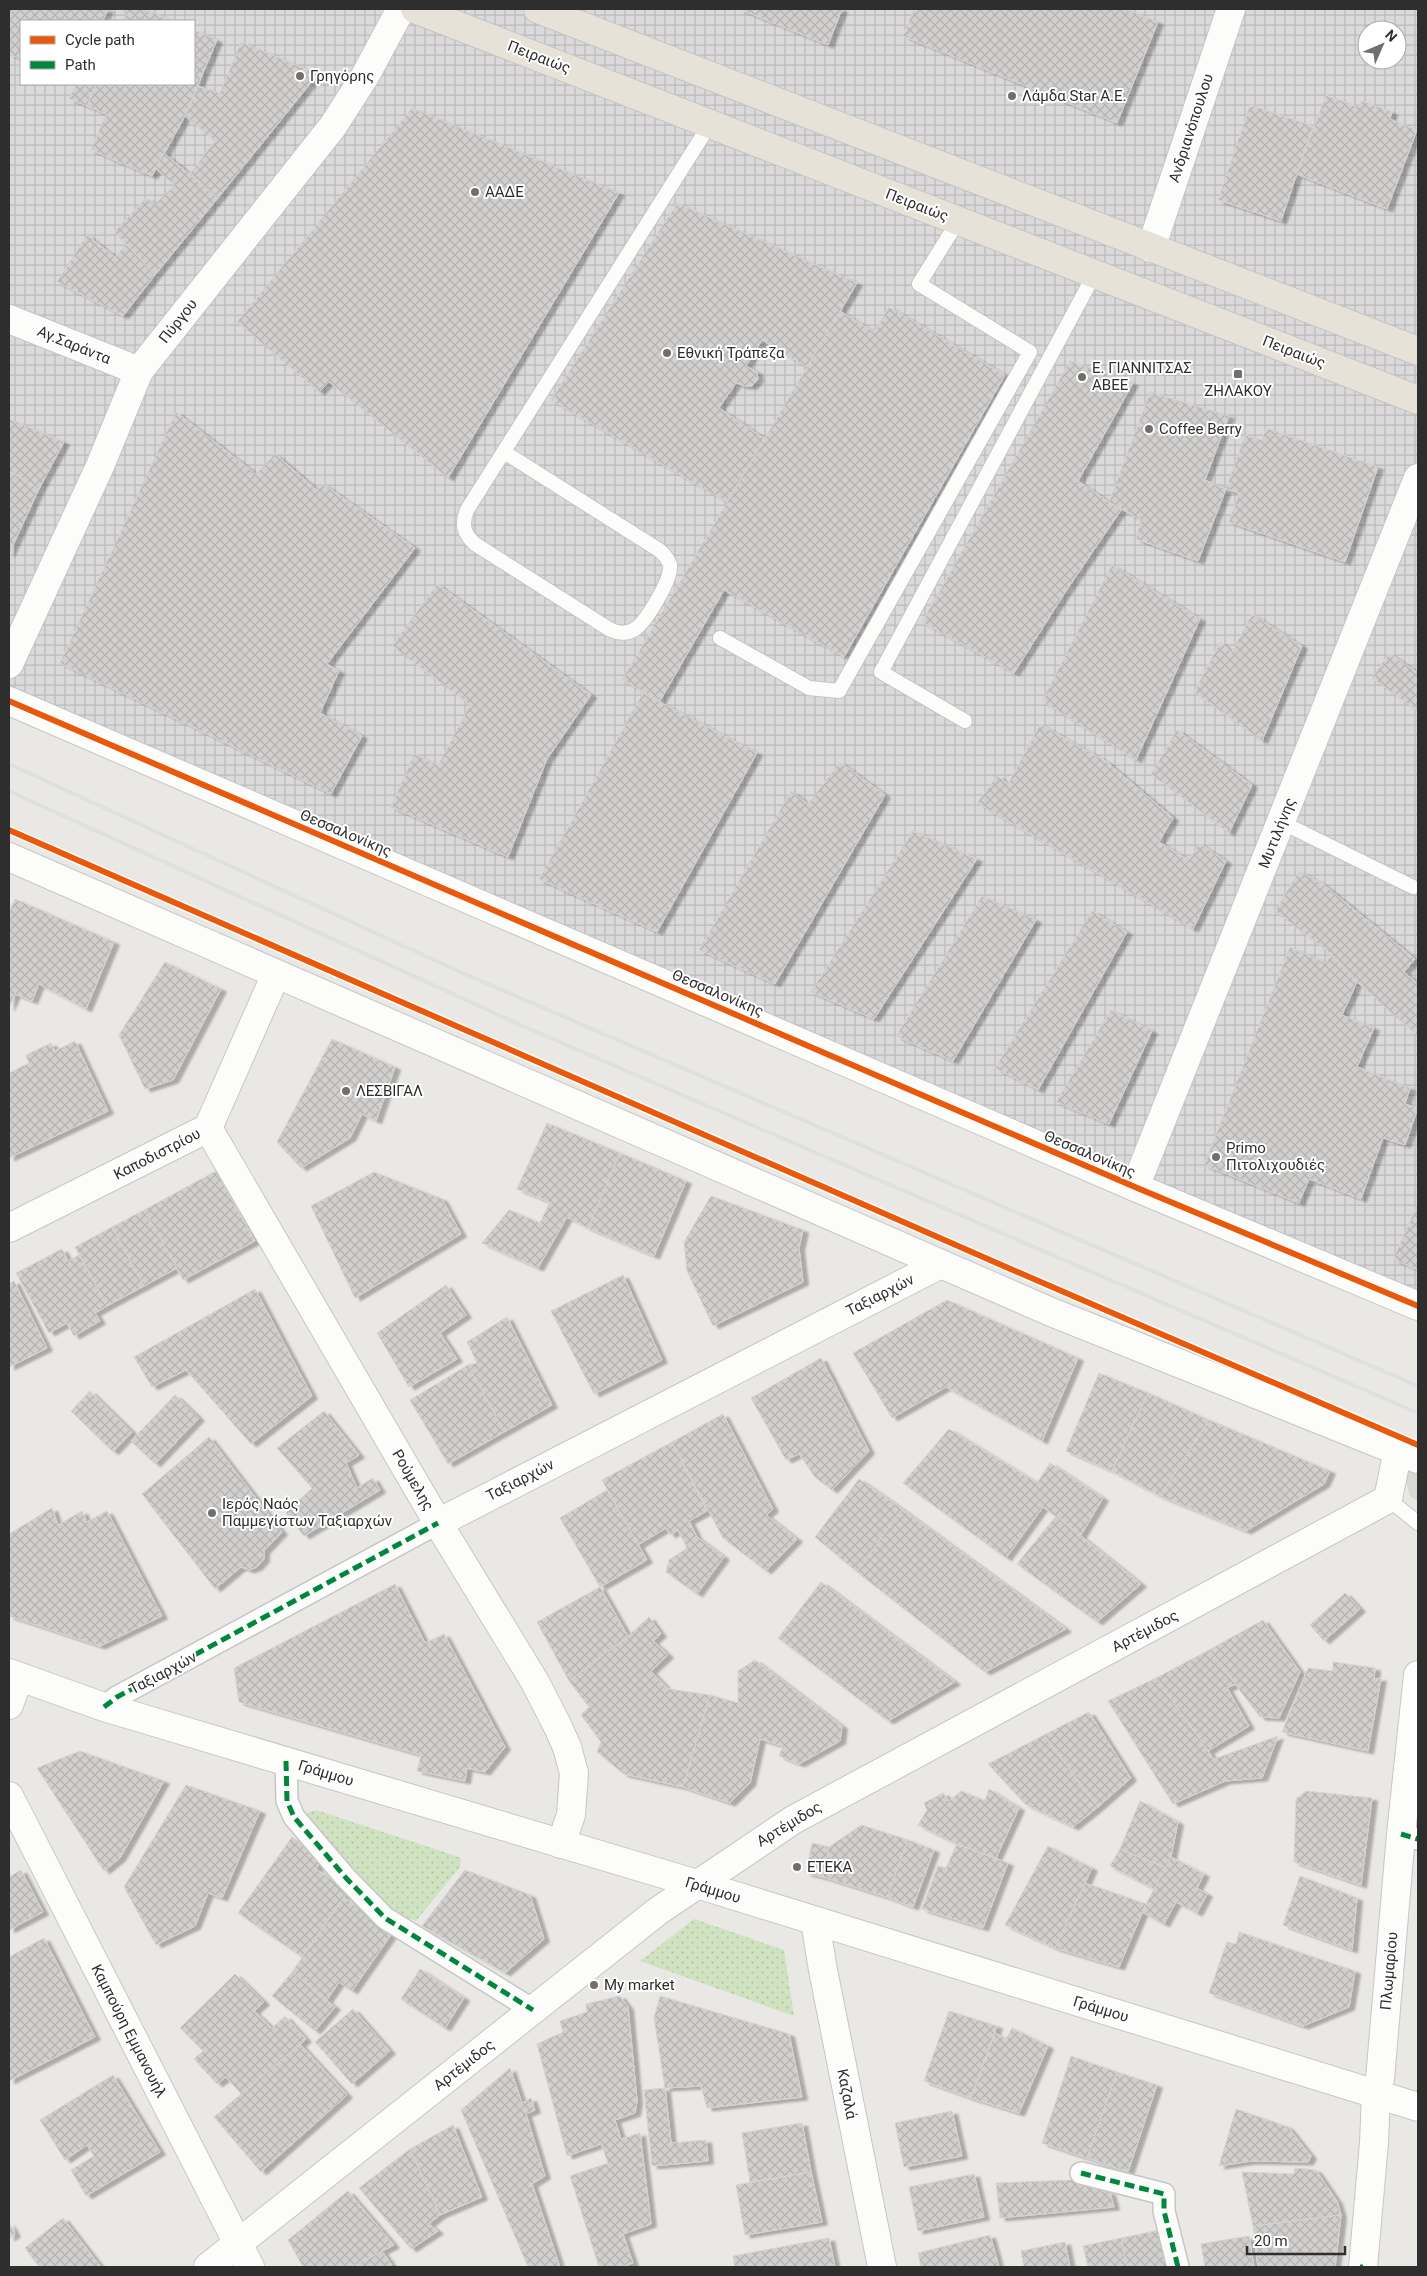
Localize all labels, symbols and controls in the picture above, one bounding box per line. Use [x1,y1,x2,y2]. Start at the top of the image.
legend [20,20,195,85]
north arrow [1357,20,1407,70]
text: N [1382,27,1400,45]
text: Cycle path [65,31,135,49]
street label: Πειραιώς [505,37,573,77]
text: Path [65,56,96,74]
place label: Γρηγόρης [310,67,374,85]
marker: Γρηγόρης [294,70,306,82]
street label: Ανδριανόπουλου [1165,71,1217,185]
place label: Λάμδα Star Α.Ε. [1022,87,1127,105]
marker: Λάμδα Star Α.Ε. [1006,90,1018,102]
place label: ΑΑΔΕ [485,183,524,201]
street label: Πειραιώς [883,185,951,225]
marker: ΑΑΔΕ [469,186,481,198]
street label: Πύργου [155,295,201,347]
street label: Αγ.Σαράντα [35,322,114,368]
street label: Πειραιώς [1260,332,1328,372]
place label: Εθνική Τράπεζα [677,344,785,362]
marker: Εθνική Τράπεζα [661,347,673,359]
place label: Ε. ΓΙΑΝΝΙΤΣΑΣ ΑΒΕΕ [1092,359,1192,394]
marker: ΖΗΛΑΚΟΥ [1232,368,1244,380]
marker: Ε. ΓΙΑΝΝΙΤΣΑΣ ΑΒΕΕ [1076,371,1088,383]
place label: ΖΗΛΑΚΟΥ [1204,382,1272,400]
place label: Coffee Berry [1159,420,1242,438]
marker: Coffee Berry [1143,423,1155,435]
street label: Μυτιλήνης [1255,795,1299,871]
street label: Θεσσαλονίκης [298,806,394,860]
street label: Θεσσαλονίκης [670,966,766,1020]
place label: ΛΕΣΒΙΓΑΛ [356,1082,423,1100]
marker: ΛΕΣΒΙΓΑΛ [340,1085,352,1097]
street label: Καποδιστρίου [111,1124,203,1184]
street label: Θεσσαλονίκης [1042,1127,1138,1181]
place label: Primo Πιτολιχουδιές [1226,1139,1325,1174]
marker: Primo Πιτολιχουδιές [1210,1151,1222,1163]
street label: Ταξιαρχών [843,1270,917,1320]
street label: Ρούμελης [388,1446,438,1514]
street label: Ταξιαρχών [483,1455,557,1505]
place label: Ιερός Ναός Παμμεγίστων Ταξιαρχών [222,1495,392,1530]
marker: Ιερός Ναός Παμμεγίστων Ταξιαρχών [206,1507,218,1519]
street label: Αρτέμιδος [1109,1606,1181,1656]
street label: Ταξιαρχών [126,1648,200,1698]
street label: Γράμμου [296,1756,356,1790]
street label: Αρτέμιδος [753,1798,825,1850]
place label: ΕΤΕΚΑ [807,1858,852,1876]
marker: ΕΤΕΚΑ [791,1861,803,1873]
street label: Γράμμου [683,1873,743,1907]
street label: Πλωμαρίου [1377,1931,1401,2011]
street label: Καμπούρη Εμμανουήλ [88,1961,170,2101]
place label: My market [604,1976,675,1994]
marker: My market [588,1979,600,1991]
street label: Γράμμου [1071,1992,1131,2026]
street label: Αρτέμιδος [430,2036,498,2094]
street label: Καζαλά [833,2067,861,2121]
scale bar [1247,2224,1344,2256]
text: 20 m [1254,2232,1288,2250]

